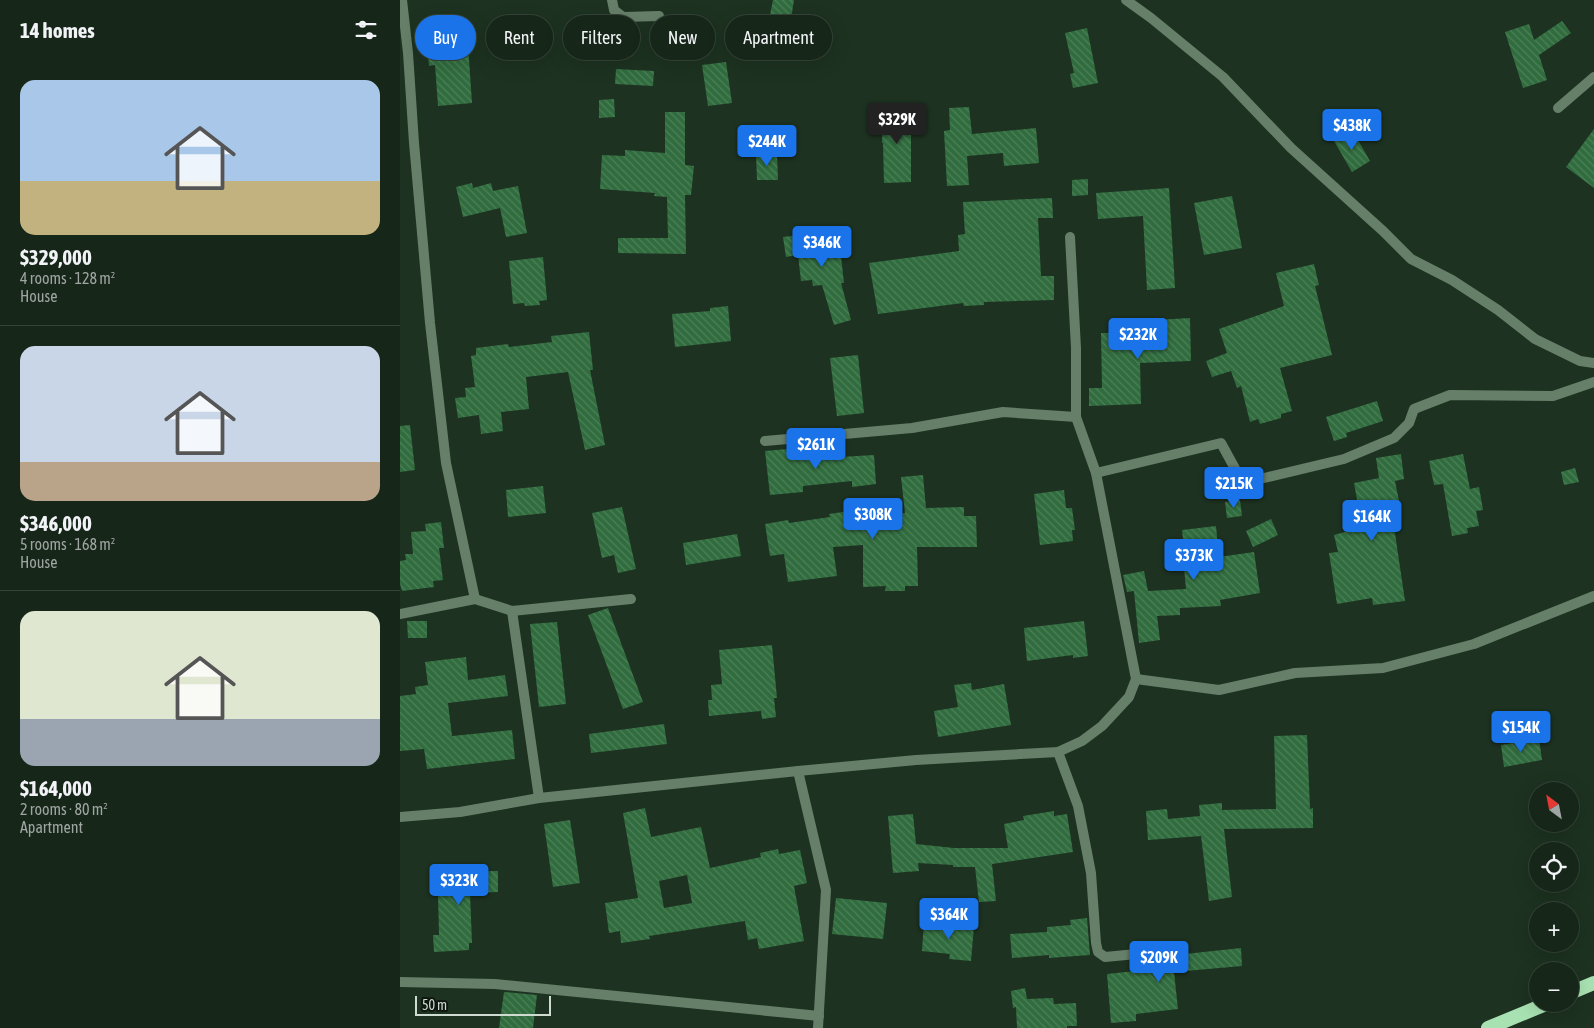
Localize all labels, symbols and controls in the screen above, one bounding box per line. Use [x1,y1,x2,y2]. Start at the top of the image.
chip: Buy [415,15,476,60]
chip: Rent [486,15,553,60]
chip: Filters [563,15,640,60]
chip: New [650,15,715,60]
chip: Apartment [725,15,832,60]
icon: filters [352,16,380,44]
text: 14 homes [20,18,95,42]
pin: $329K [862,102,932,145]
pin: $438K [1317,108,1387,151]
text: $329K [878,110,916,128]
icon: home [155,113,245,203]
text: $438K [1333,116,1371,134]
pin: $244K [732,124,802,167]
text: $244K [748,132,786,150]
pin: $346K [787,226,857,268]
text: $346K [803,233,841,251]
text: $329,000 [20,245,92,269]
text: 4 rooms · 128 m² [20,269,115,287]
text: House [20,287,57,305]
pin: $232K [1103,318,1173,360]
text: $232K [1119,325,1157,343]
icon: home [155,378,245,468]
pin: $261K [781,428,851,470]
text: $261K [797,435,835,453]
pin: $215K [1199,466,1269,509]
text: $215K [1215,474,1253,492]
pin: $308K [838,498,908,540]
pin: $164K [1337,500,1407,542]
text: $308K [854,505,892,523]
text: $164K [1353,507,1391,525]
text: $346,000 [20,511,92,535]
text: 5 rooms · 168 m² [20,535,115,553]
pin: $373K [1159,538,1229,581]
text: $373K [1175,546,1213,564]
text: House [20,553,57,571]
icon: home [155,643,245,733]
pin: $154K [1486,710,1556,753]
text: $154K [1502,718,1540,736]
text: $164,000 [20,776,92,800]
north arrow [1529,782,1579,832]
map controls [1529,782,1579,1012]
text: 2 rooms · 80 m² [20,800,108,818]
text: Apartment [20,818,83,836]
button: locate [1529,842,1579,892]
pin: $323K [424,864,494,906]
text: $323K [440,871,478,889]
pin: $364K [914,898,984,940]
button: + [1529,902,1579,952]
text: $364K [930,905,968,923]
pin: $209K [1124,940,1194,983]
text: $209K [1140,948,1178,966]
button: − [1529,962,1579,1012]
scale bar [415,993,551,1016]
text: 50 m [422,997,447,1013]

